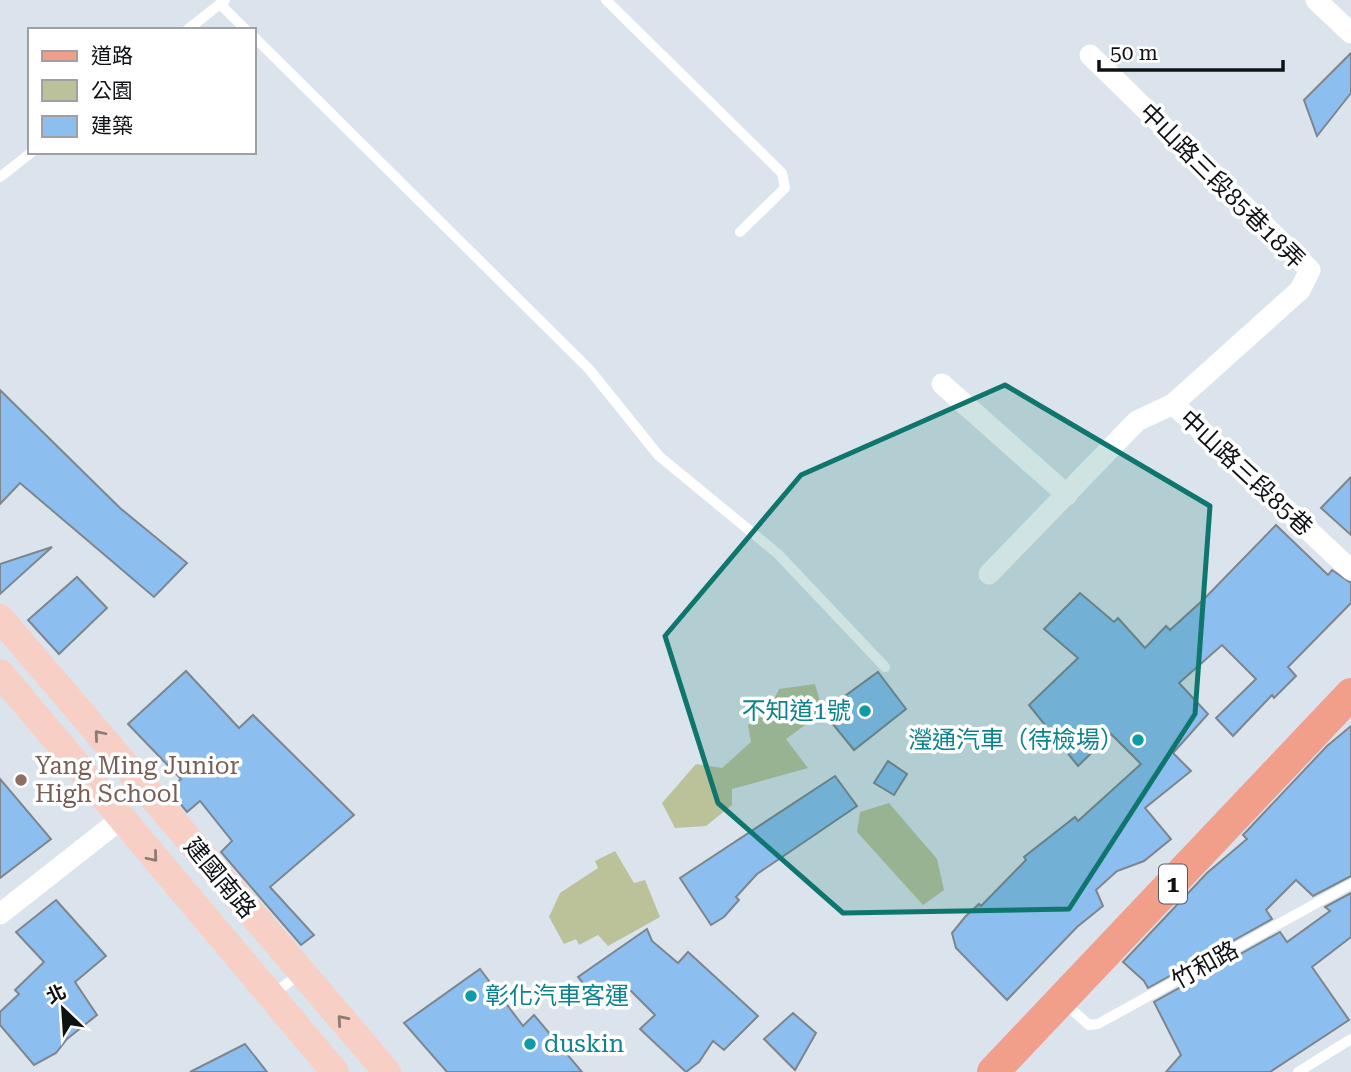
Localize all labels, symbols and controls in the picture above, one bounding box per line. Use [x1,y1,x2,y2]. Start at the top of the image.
legend [28,28,256,154]
scale bar [1099,28,1283,72]
text: 50 m [1110,41,1158,65]
text: 道路 [91,44,133,68]
text: 公園 [91,79,133,103]
street label: 中山路三段85巷18弄 [1134,98,1310,274]
text: 建築 [91,114,133,138]
street label: 中山路三段85巷 [1174,404,1318,542]
place label: 不知道1號 [742,697,851,725]
marker: 不知道1號 [857,703,873,719]
place label: 瀅通汽車（待檢場） [908,726,1124,754]
one-way arrow [95,731,107,744]
marker: 瀅通汽車（待檢場） [1130,732,1146,748]
place label: Yang Ming Junior High School [35,752,240,808]
marker: Yang Ming Junior High School [13,772,29,788]
street label: 建國南路 [178,832,262,924]
one-way arrow [145,850,158,862]
road number: 1 [1159,864,1187,904]
street label: 竹和路 [1167,935,1243,995]
north arrow [28,974,98,1044]
text: 北 [43,980,70,1008]
place label: 彰化汽車客運 [485,982,629,1010]
marker: 彰化汽車客運 [463,988,479,1004]
one-way arrow [338,1016,350,1029]
place label: duskin [544,1030,624,1058]
marker: duskin [522,1036,538,1052]

